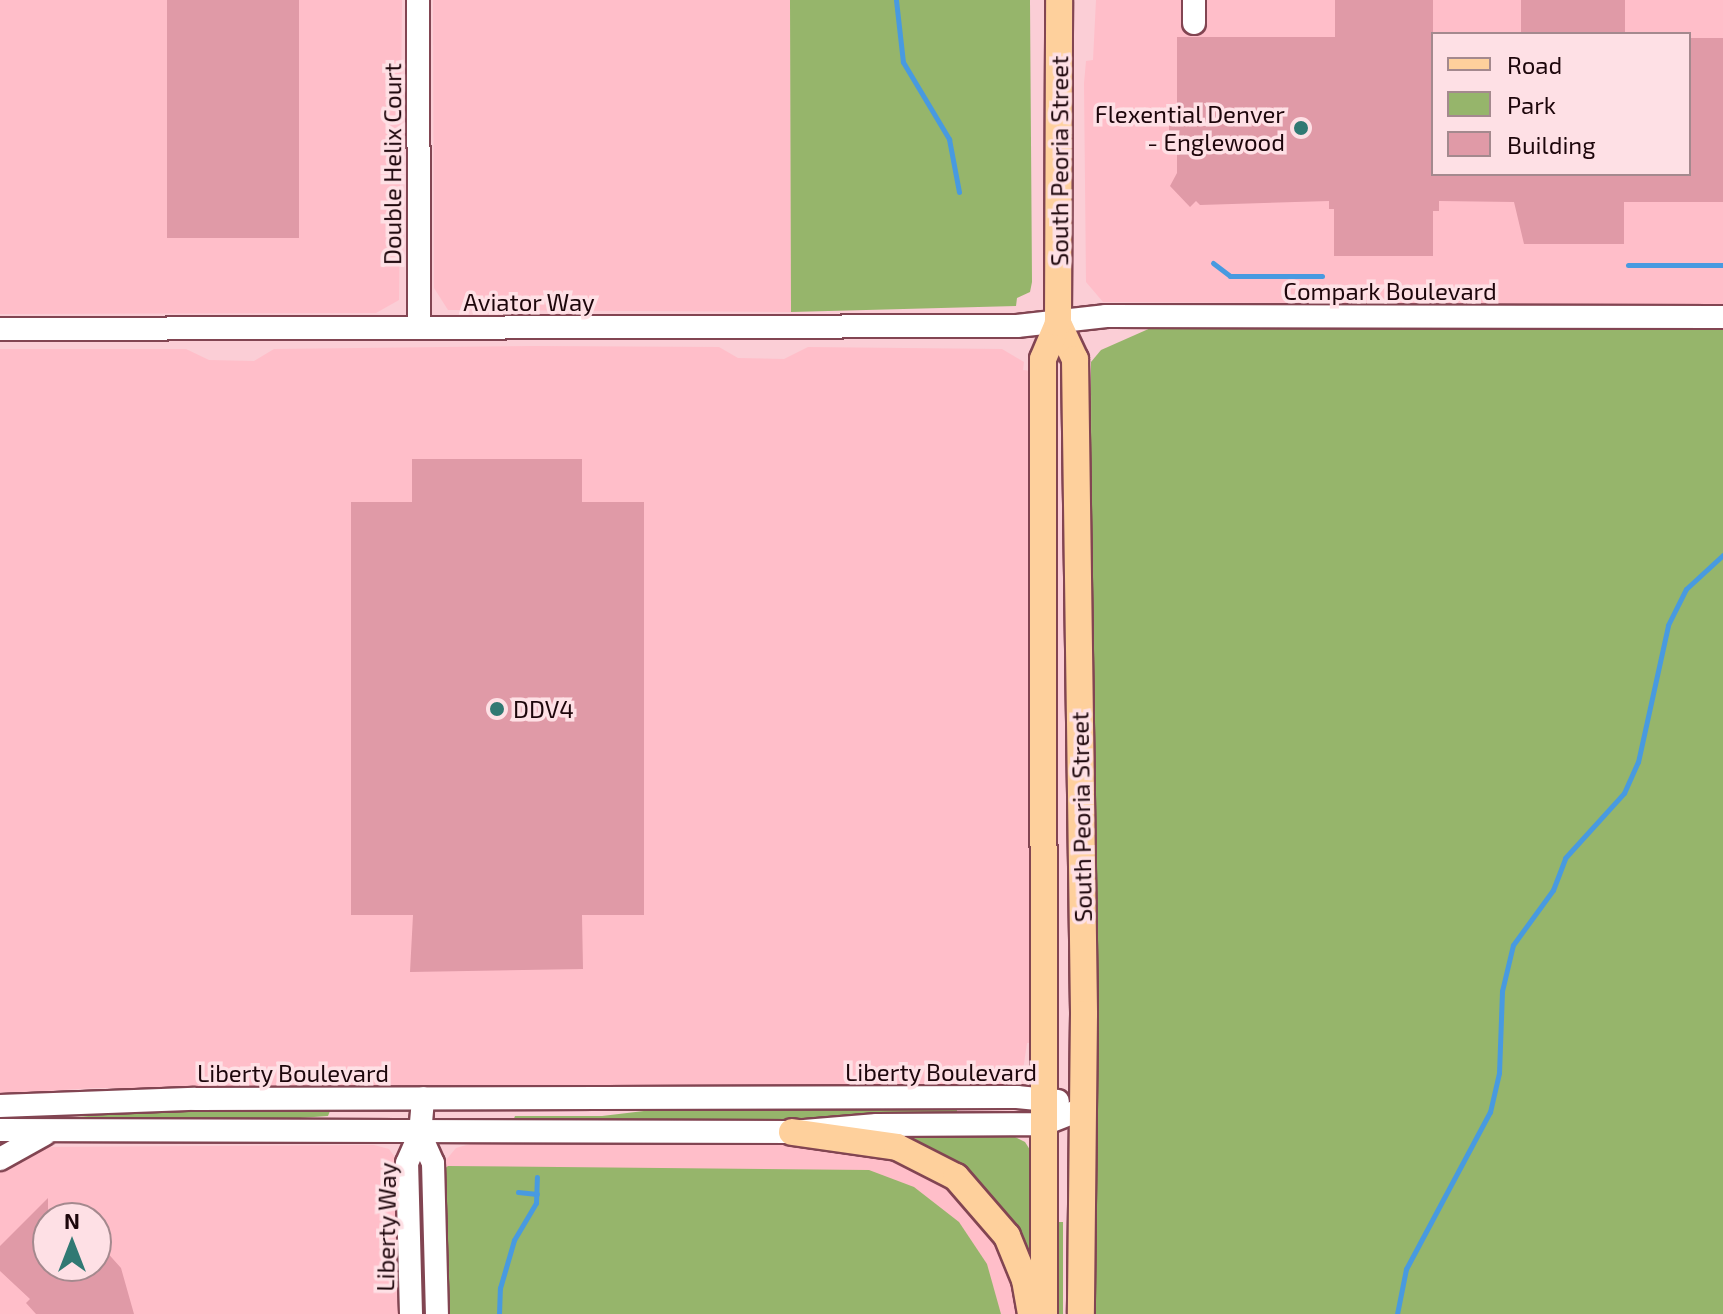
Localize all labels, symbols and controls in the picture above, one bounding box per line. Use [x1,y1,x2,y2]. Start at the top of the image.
legend [1431,32,1691,176]
text: Road [1507,50,1562,79]
street label: South Peoria Street [1045,56,1073,266]
street label: Double Helix Court [378,63,406,265]
text: Park [1507,90,1556,119]
place label: Flexential Denver - Englewood [1094,100,1285,156]
marker: Flexential Denver - Englewood [1292,119,1310,137]
text: Building [1507,130,1596,159]
street label: Compark Boulevard [1283,277,1497,305]
street label: Aviator Way [463,288,595,316]
place label: DDV4 [513,695,574,723]
marker: DDV4 [488,700,506,718]
street label: South Peoria Street [1065,711,1097,923]
street label: Liberty Boulevard [845,1058,1037,1086]
street label: Liberty Boulevard [197,1059,389,1087]
street label: Liberty Way [370,1162,402,1292]
north arrow [32,1202,112,1282]
text: N [64,1207,80,1233]

